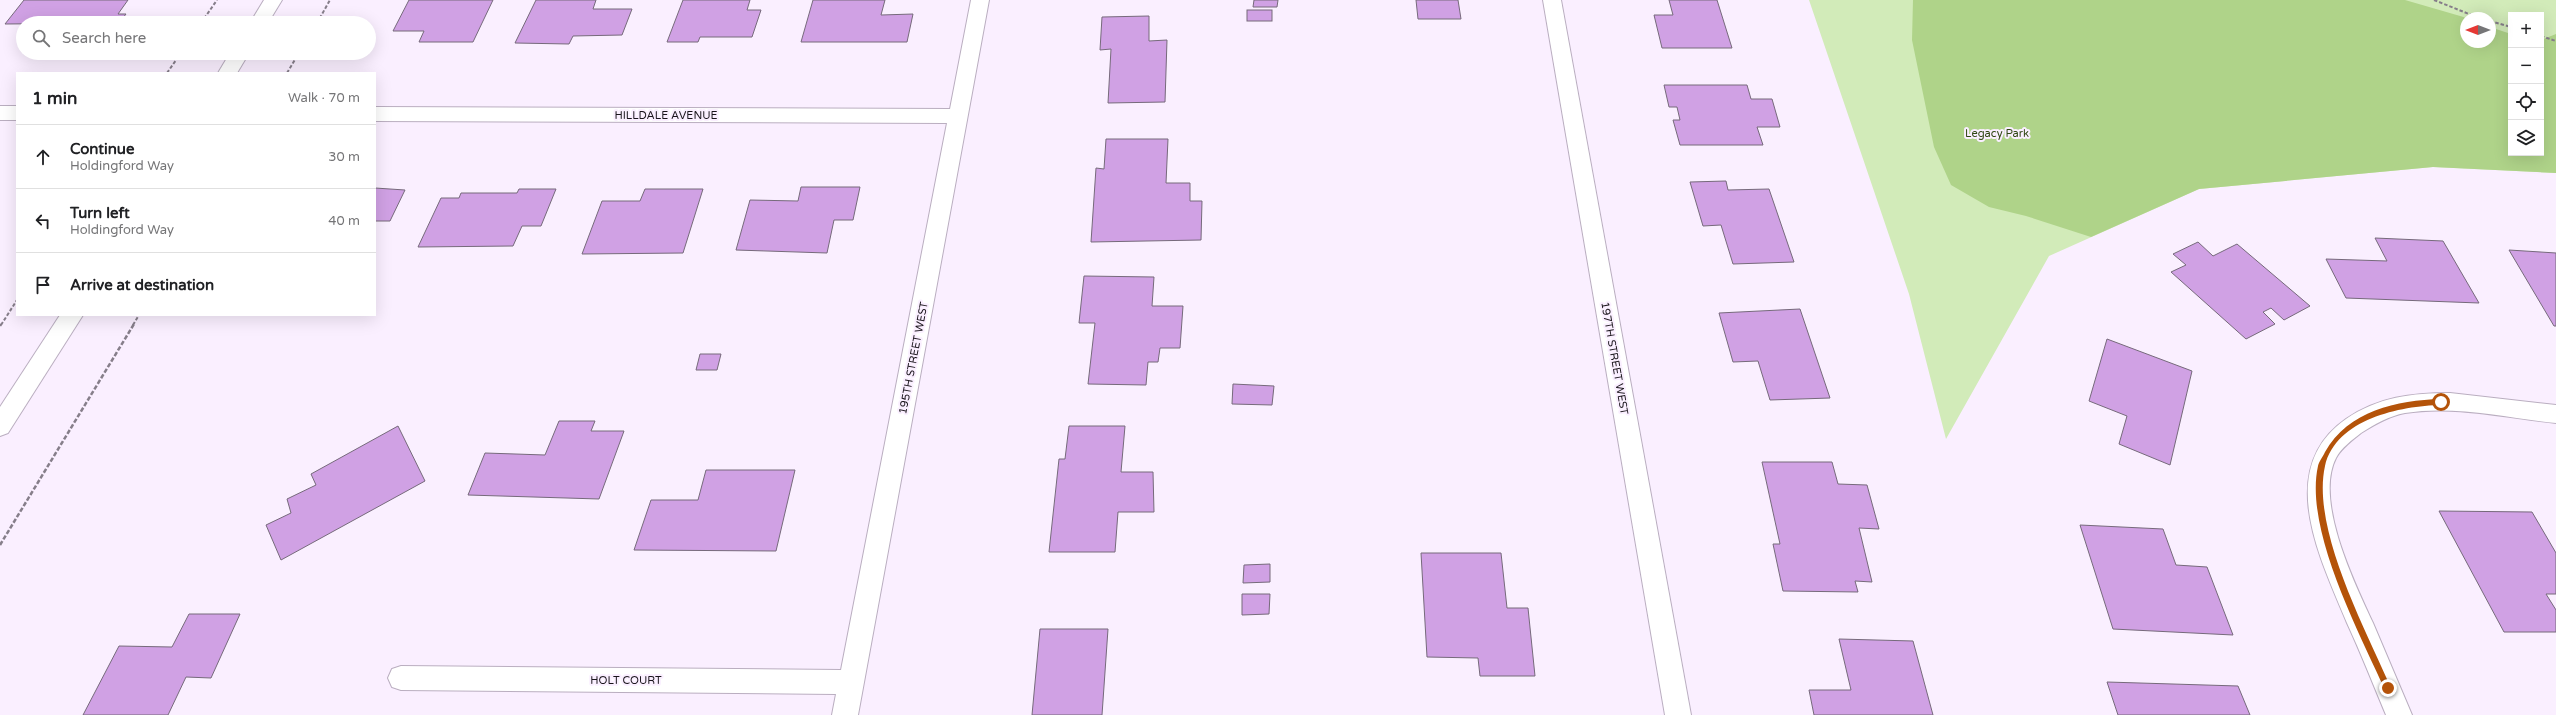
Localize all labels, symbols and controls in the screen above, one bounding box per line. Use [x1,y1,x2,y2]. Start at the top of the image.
north arrow [2460,12,2496,48]
map controls [2508,12,2544,156]
button: + [2508,12,2544,48]
search box [16,16,376,60]
icon: search [30,27,52,49]
text: Search here [62,29,146,47]
button: − [2508,48,2544,84]
button: locate [2508,84,2544,120]
text: 1 min [32,88,77,109]
text: Walk · 70 m [288,90,360,106]
street label: HILLDALE AVENUE [614,109,718,122]
button: layers [2508,120,2544,156]
park label: Legacy Park [1965,127,2029,140]
text: Continue [70,140,134,158]
icon: ahead [32,146,54,168]
text: 30 m [328,149,360,165]
text: Holdingford Way [70,158,174,174]
text: Turn left [70,204,130,222]
icon: left [32,210,54,232]
text: 40 m [328,213,360,229]
text: Holdingford Way [70,222,174,238]
icon: arrive [32,274,54,296]
text: Arrive at destination [70,276,214,294]
street label: 195TH STREET WEST [896,300,931,415]
street label: 197TH STREET WEST [1598,301,1631,416]
route start [2432,393,2450,411]
street label: HOLT COURT [590,674,662,687]
route end [2379,679,2397,697]

